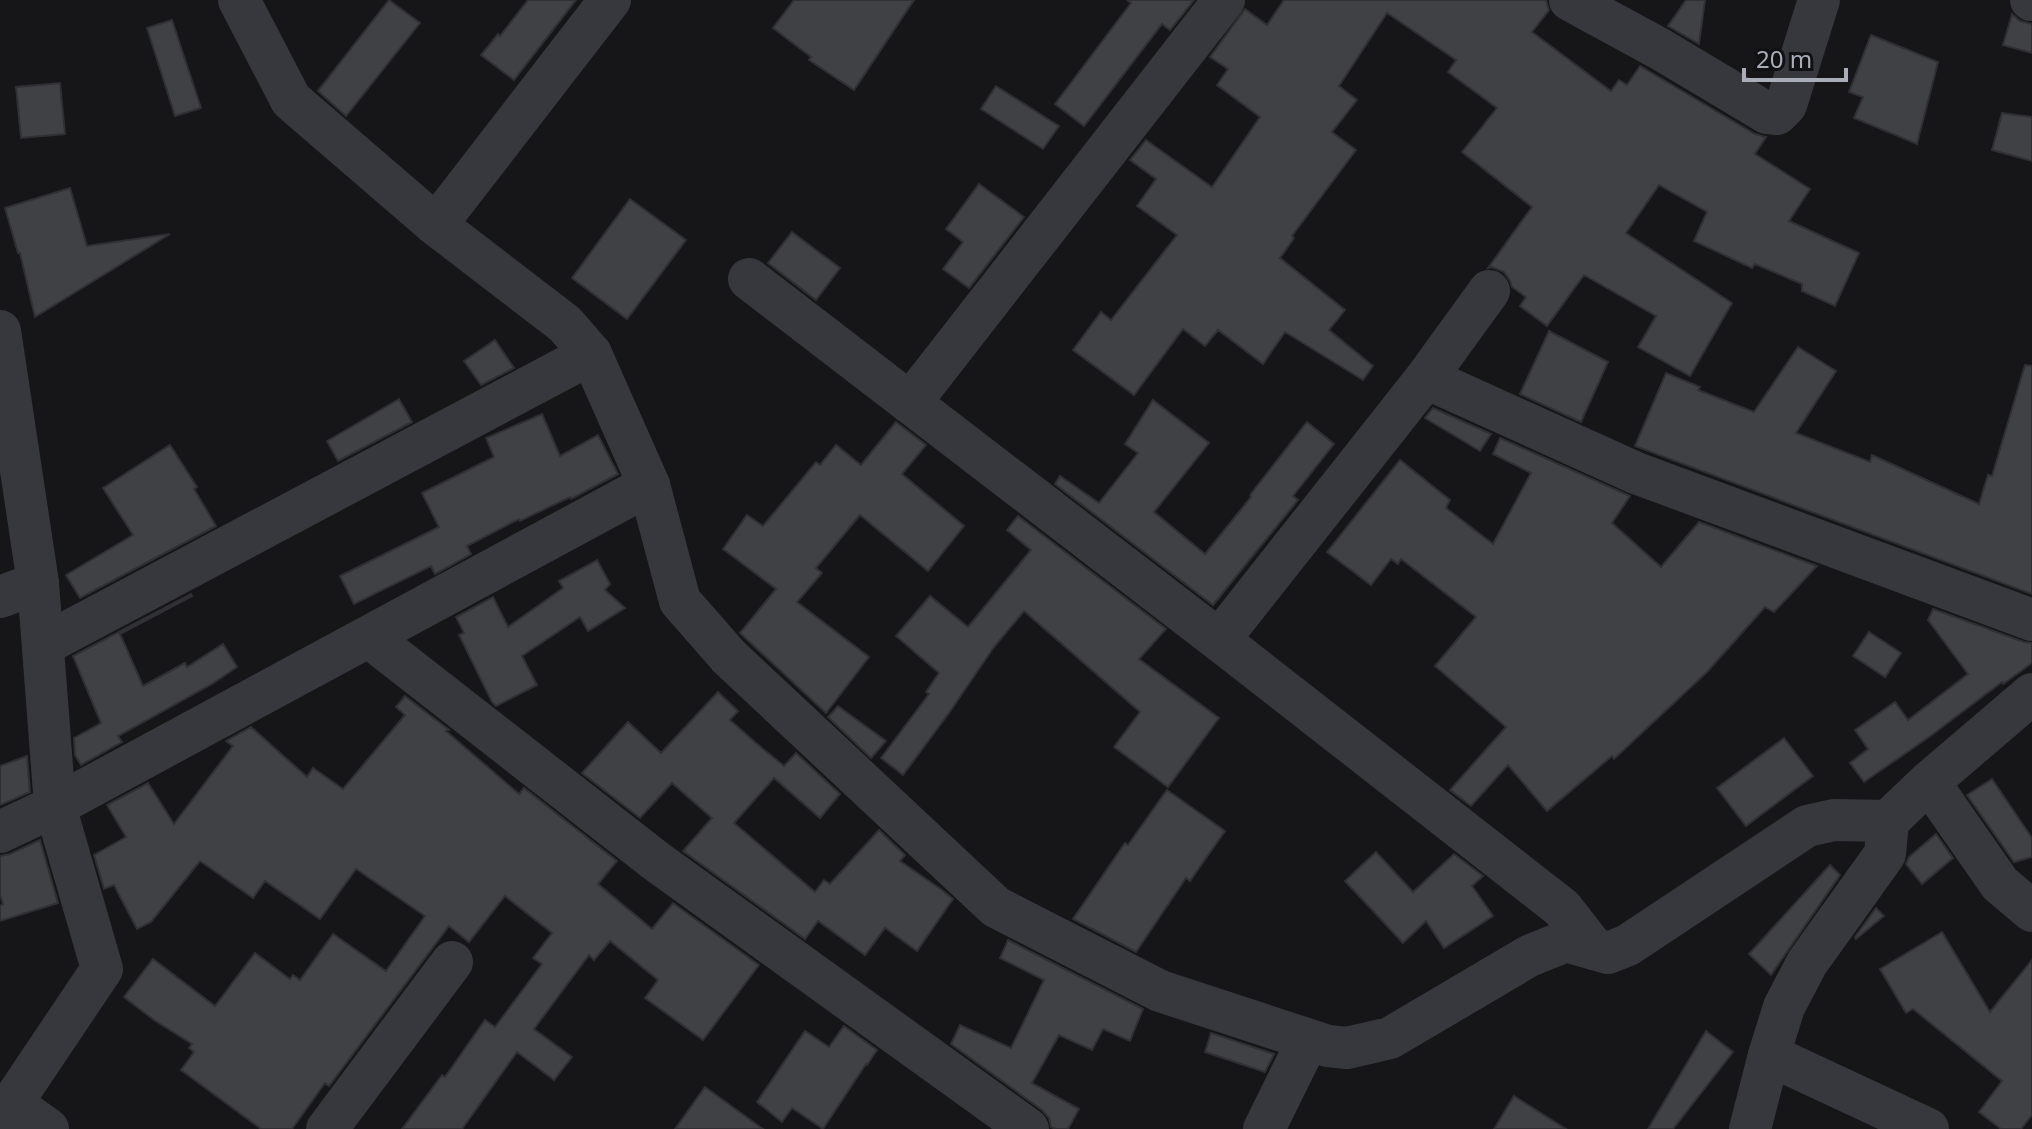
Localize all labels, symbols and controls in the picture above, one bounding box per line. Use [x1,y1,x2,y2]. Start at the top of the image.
scale bar [1744,32,1846,82]
text: 20 m [1756,42,1812,75]

